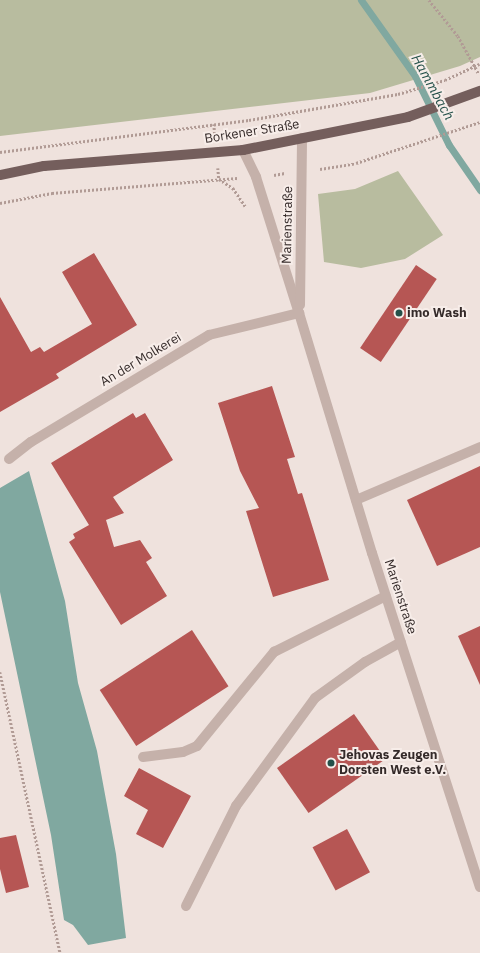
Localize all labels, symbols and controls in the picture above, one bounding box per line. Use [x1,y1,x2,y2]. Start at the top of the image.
water label: Hammbach [408,51,458,123]
street label: Borkener Straße [203,117,301,147]
street label: Marienstraße [280,186,296,264]
place label: imo Wash [407,305,467,321]
marker: imo Wash [394,308,404,318]
street label: An der Molkerei [98,330,184,390]
street label: Marienstraße [381,558,419,636]
place label: Jehovas Zeugen Dorsten West e.V. [339,748,446,779]
marker: Jehovas Zeugen Dorsten West e.V. [326,758,336,768]

